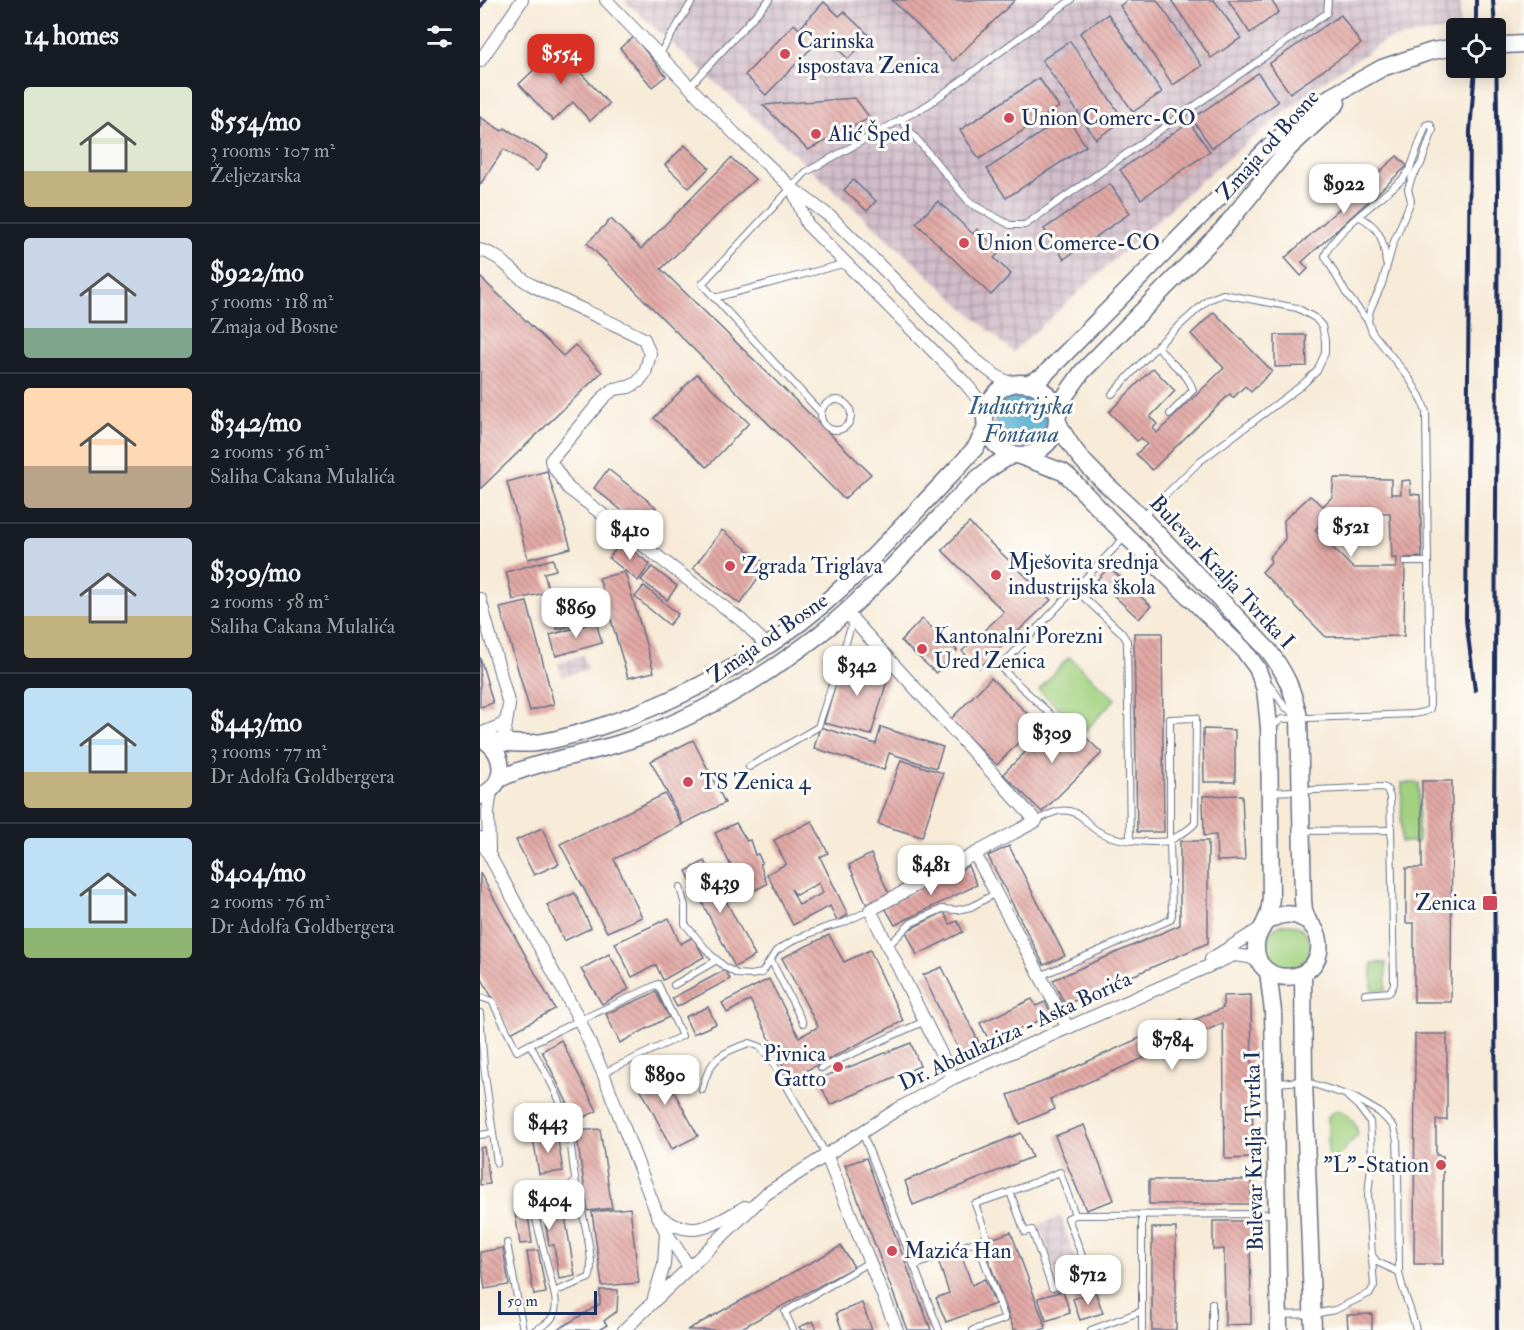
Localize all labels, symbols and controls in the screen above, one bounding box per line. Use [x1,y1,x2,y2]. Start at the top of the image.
map controls [1446,18,1506,78]
button: locate [1446,18,1506,78]
text: 14 homes [24,20,119,52]
icon: filters [423,20,456,53]
place label: Carinska ispostava Zenica [797,27,940,81]
pin: $554 [525,34,597,85]
text: $554 [541,41,581,66]
marker: Carinska ispostava Zenica [778,47,792,61]
street label: Zmaja od Bosne [1211,83,1325,207]
place label: Union Comerc-CO [1021,104,1196,132]
text: $554/mo [210,106,301,138]
icon: home [72,111,144,183]
marker: Union Comerc-CO [1002,111,1016,125]
place label: Alić Šped [827,119,910,149]
marker: Alić Šped [809,127,823,141]
text: 3 rooms · 107 m² [210,138,335,163]
text: Željezarska [210,163,301,188]
pin: $922 [1308,164,1380,215]
text: $922 [1323,171,1365,196]
place label: Union Comerce-CO [976,229,1160,257]
marker: Union Comerce-CO [957,236,971,250]
text: $922/mo [210,257,304,289]
icon: home [72,262,144,334]
text: 5 rooms · 118 m² [210,289,333,314]
text: Zmaja od Bosne [210,314,338,339]
water label: Industrijska Fontana [967,391,1073,450]
text: $342/mo [210,407,301,439]
icon: home [72,412,144,484]
text: 2 rooms · 56 m² [210,439,330,464]
text: Saliha Cakana Mulalića [210,464,395,489]
street label: Bulevar Kralja Tvrtka I [1143,489,1301,655]
pin: $521 [1315,507,1387,558]
pin: $410 [594,510,666,561]
text: $521 [1332,514,1370,539]
text: $410 [610,517,650,542]
place label: Mješovita srednja industrijska škola [1008,548,1160,601]
place label: Zgrada Triglava [742,552,884,580]
text: $309/mo [210,557,301,589]
marker: Zgrada Triglava [723,559,737,573]
icon: home [72,562,144,634]
marker: Mješovita srednja industrijska škola [989,568,1003,582]
street label: Zmaja od Bosne [702,586,834,690]
pin: $869 [540,588,612,639]
text: 2 rooms · 58 m² [210,589,329,614]
text: $869 [555,595,597,620]
text: Saliha Cakana Mulalića [210,614,395,639]
place label: Kantonalni Porezni Ured Zenica [934,622,1103,675]
marker: Kantonalni Porezni Ured Zenica [915,642,929,656]
pin: $342 [821,646,893,697]
text: $342 [837,653,877,678]
text: $443/mo [210,707,302,739]
icon: home [72,712,144,784]
pin: $309 [1016,713,1088,764]
text: $309 [1032,720,1072,745]
text: 3 rooms · 77 m² [210,739,327,764]
text: Dr Adolfa Goldbergera [210,764,395,789]
place label: TS Zenica 4 [700,768,812,796]
marker: TS Zenica 4 [681,775,695,789]
pin: $481 [895,845,967,896]
text: $481 [912,852,950,877]
text: $404/mo [210,857,306,889]
icon: home [72,862,144,934]
pin: $439 [684,863,756,914]
text: $439 [700,870,740,895]
text: 2 rooms · 76 m² [210,889,330,914]
place label: Zenica [1415,889,1477,917]
marker: Zenica [1481,894,1499,912]
text: Dr Adolfa Goldbergera [210,914,395,939]
street label: Dr. Abdulaziza - Aska Borića [894,964,1137,1097]
pin: $784 [1136,1020,1208,1071]
text: $784 [1152,1027,1192,1052]
place label: Pivnica Gatto [763,1040,827,1093]
street label: Bulevar Kralja Tvrtka I [1238,1050,1270,1251]
pin: $890 [629,1055,701,1106]
marker: Pivnica Gatto [831,1060,845,1074]
text: $890 [644,1062,686,1087]
pin: $443 [512,1103,584,1154]
text: $443 [528,1110,568,1135]
place label: "L"-Station [1323,1151,1429,1179]
marker: "L"-Station [1434,1158,1448,1172]
pin: $404 [513,1180,585,1231]
text: $404 [527,1187,571,1212]
place label: Mazića Han [904,1237,1012,1265]
marker: Mazića Han [885,1244,899,1258]
pin: $712 [1052,1255,1124,1306]
text: $712 [1069,1262,1107,1287]
scale bar [498,1288,597,1316]
text: 50 m [507,1291,538,1311]

